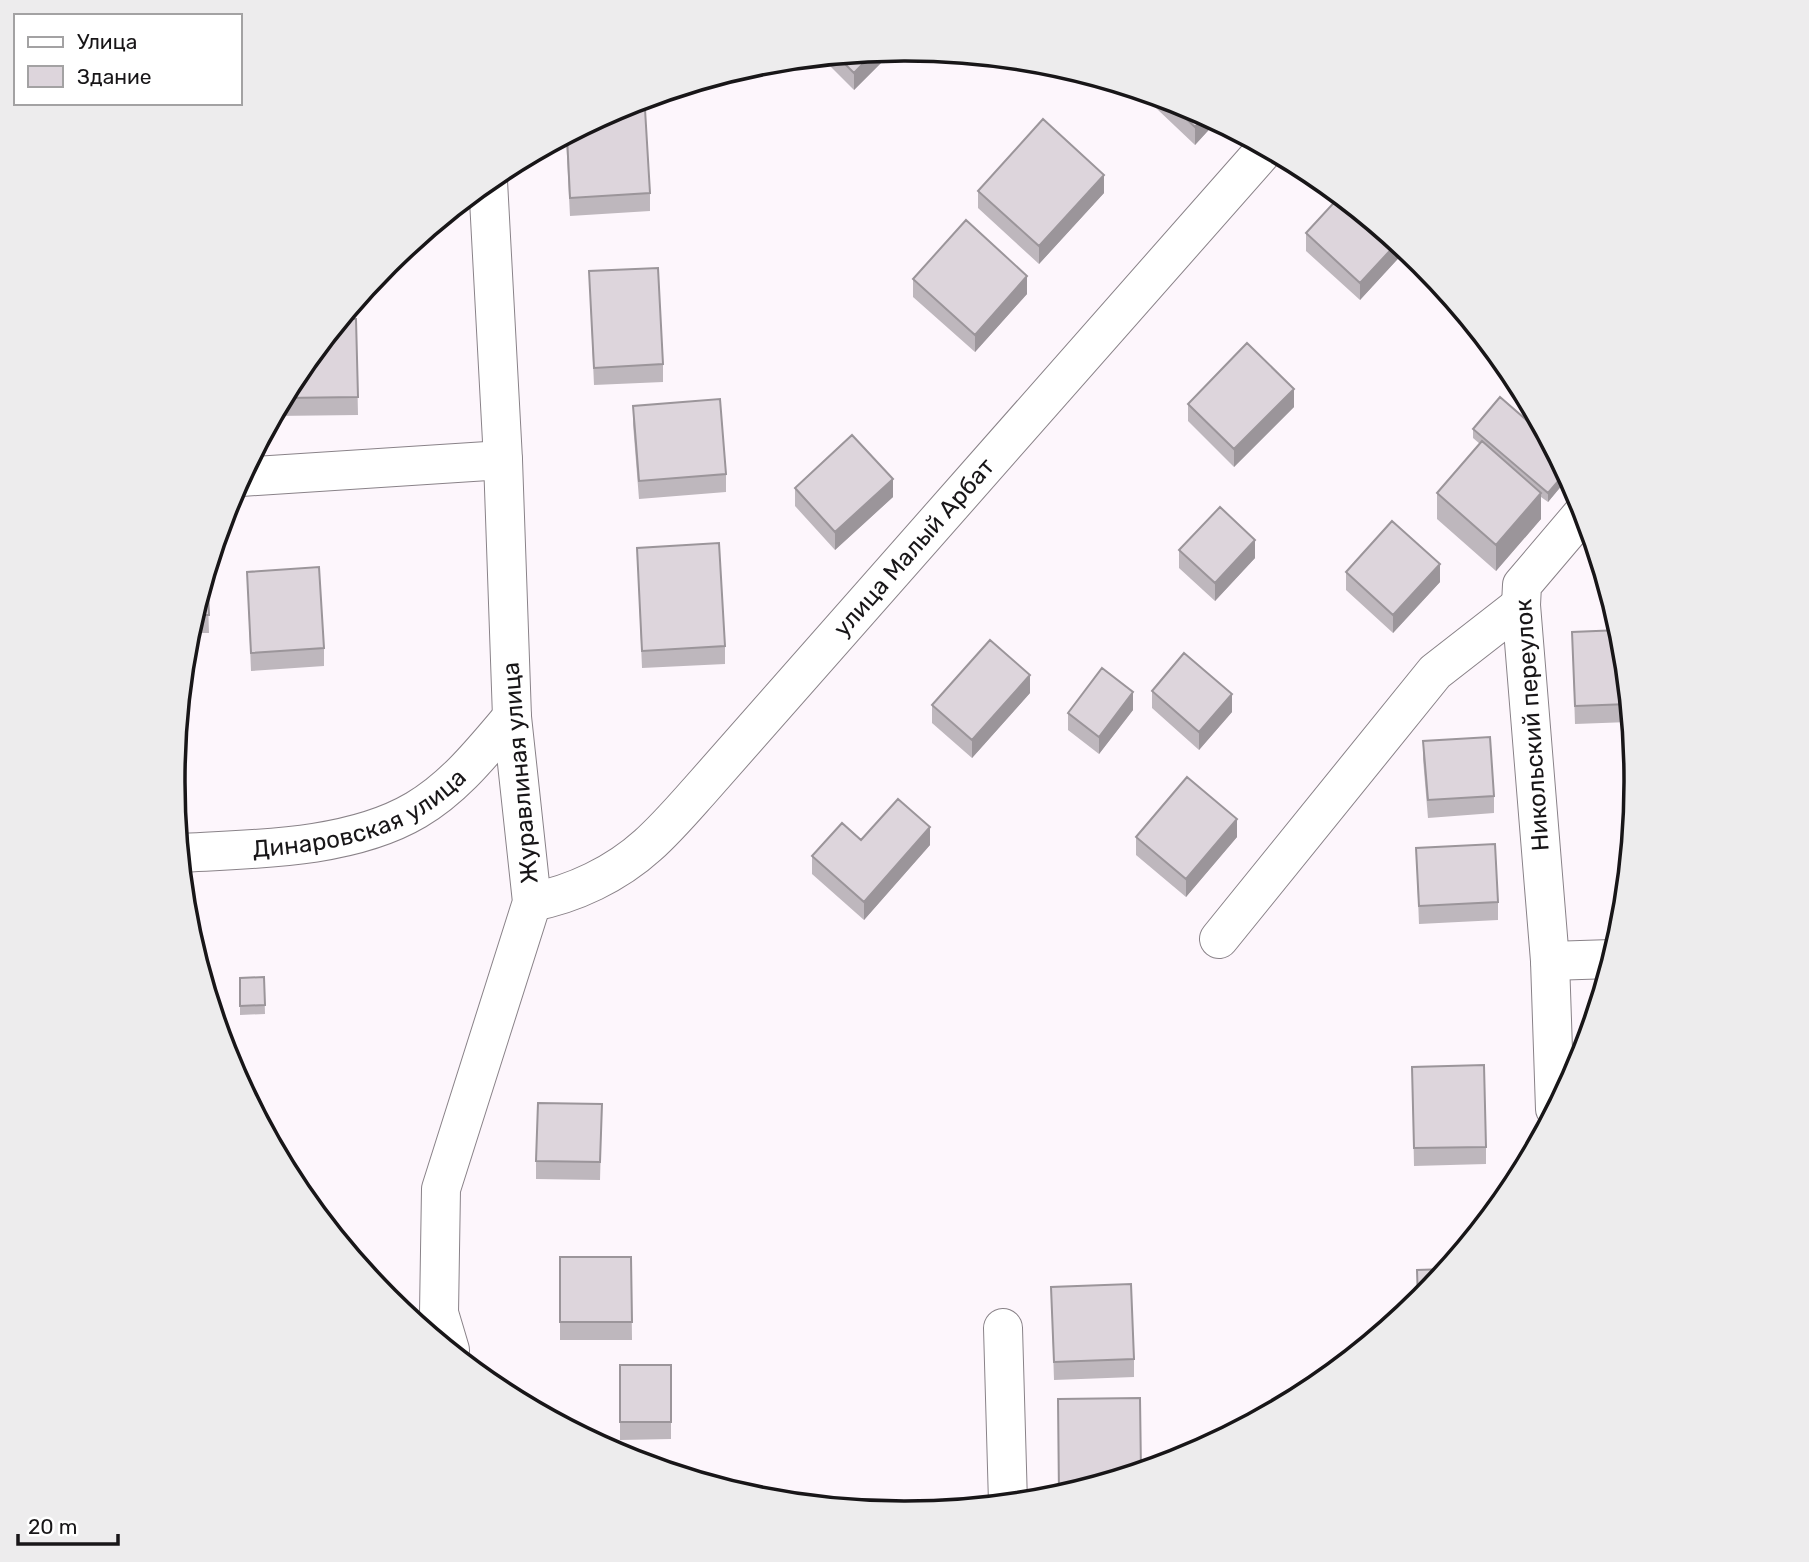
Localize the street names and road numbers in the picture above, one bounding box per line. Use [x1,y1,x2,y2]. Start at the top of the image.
street label: улица Малый Арбат [828,452,1000,642]
street label: Никольский переулок [1509,598,1555,852]
street label: Журавлиная улица [496,661,544,885]
street label: Динаровская улица [252,763,472,863]

